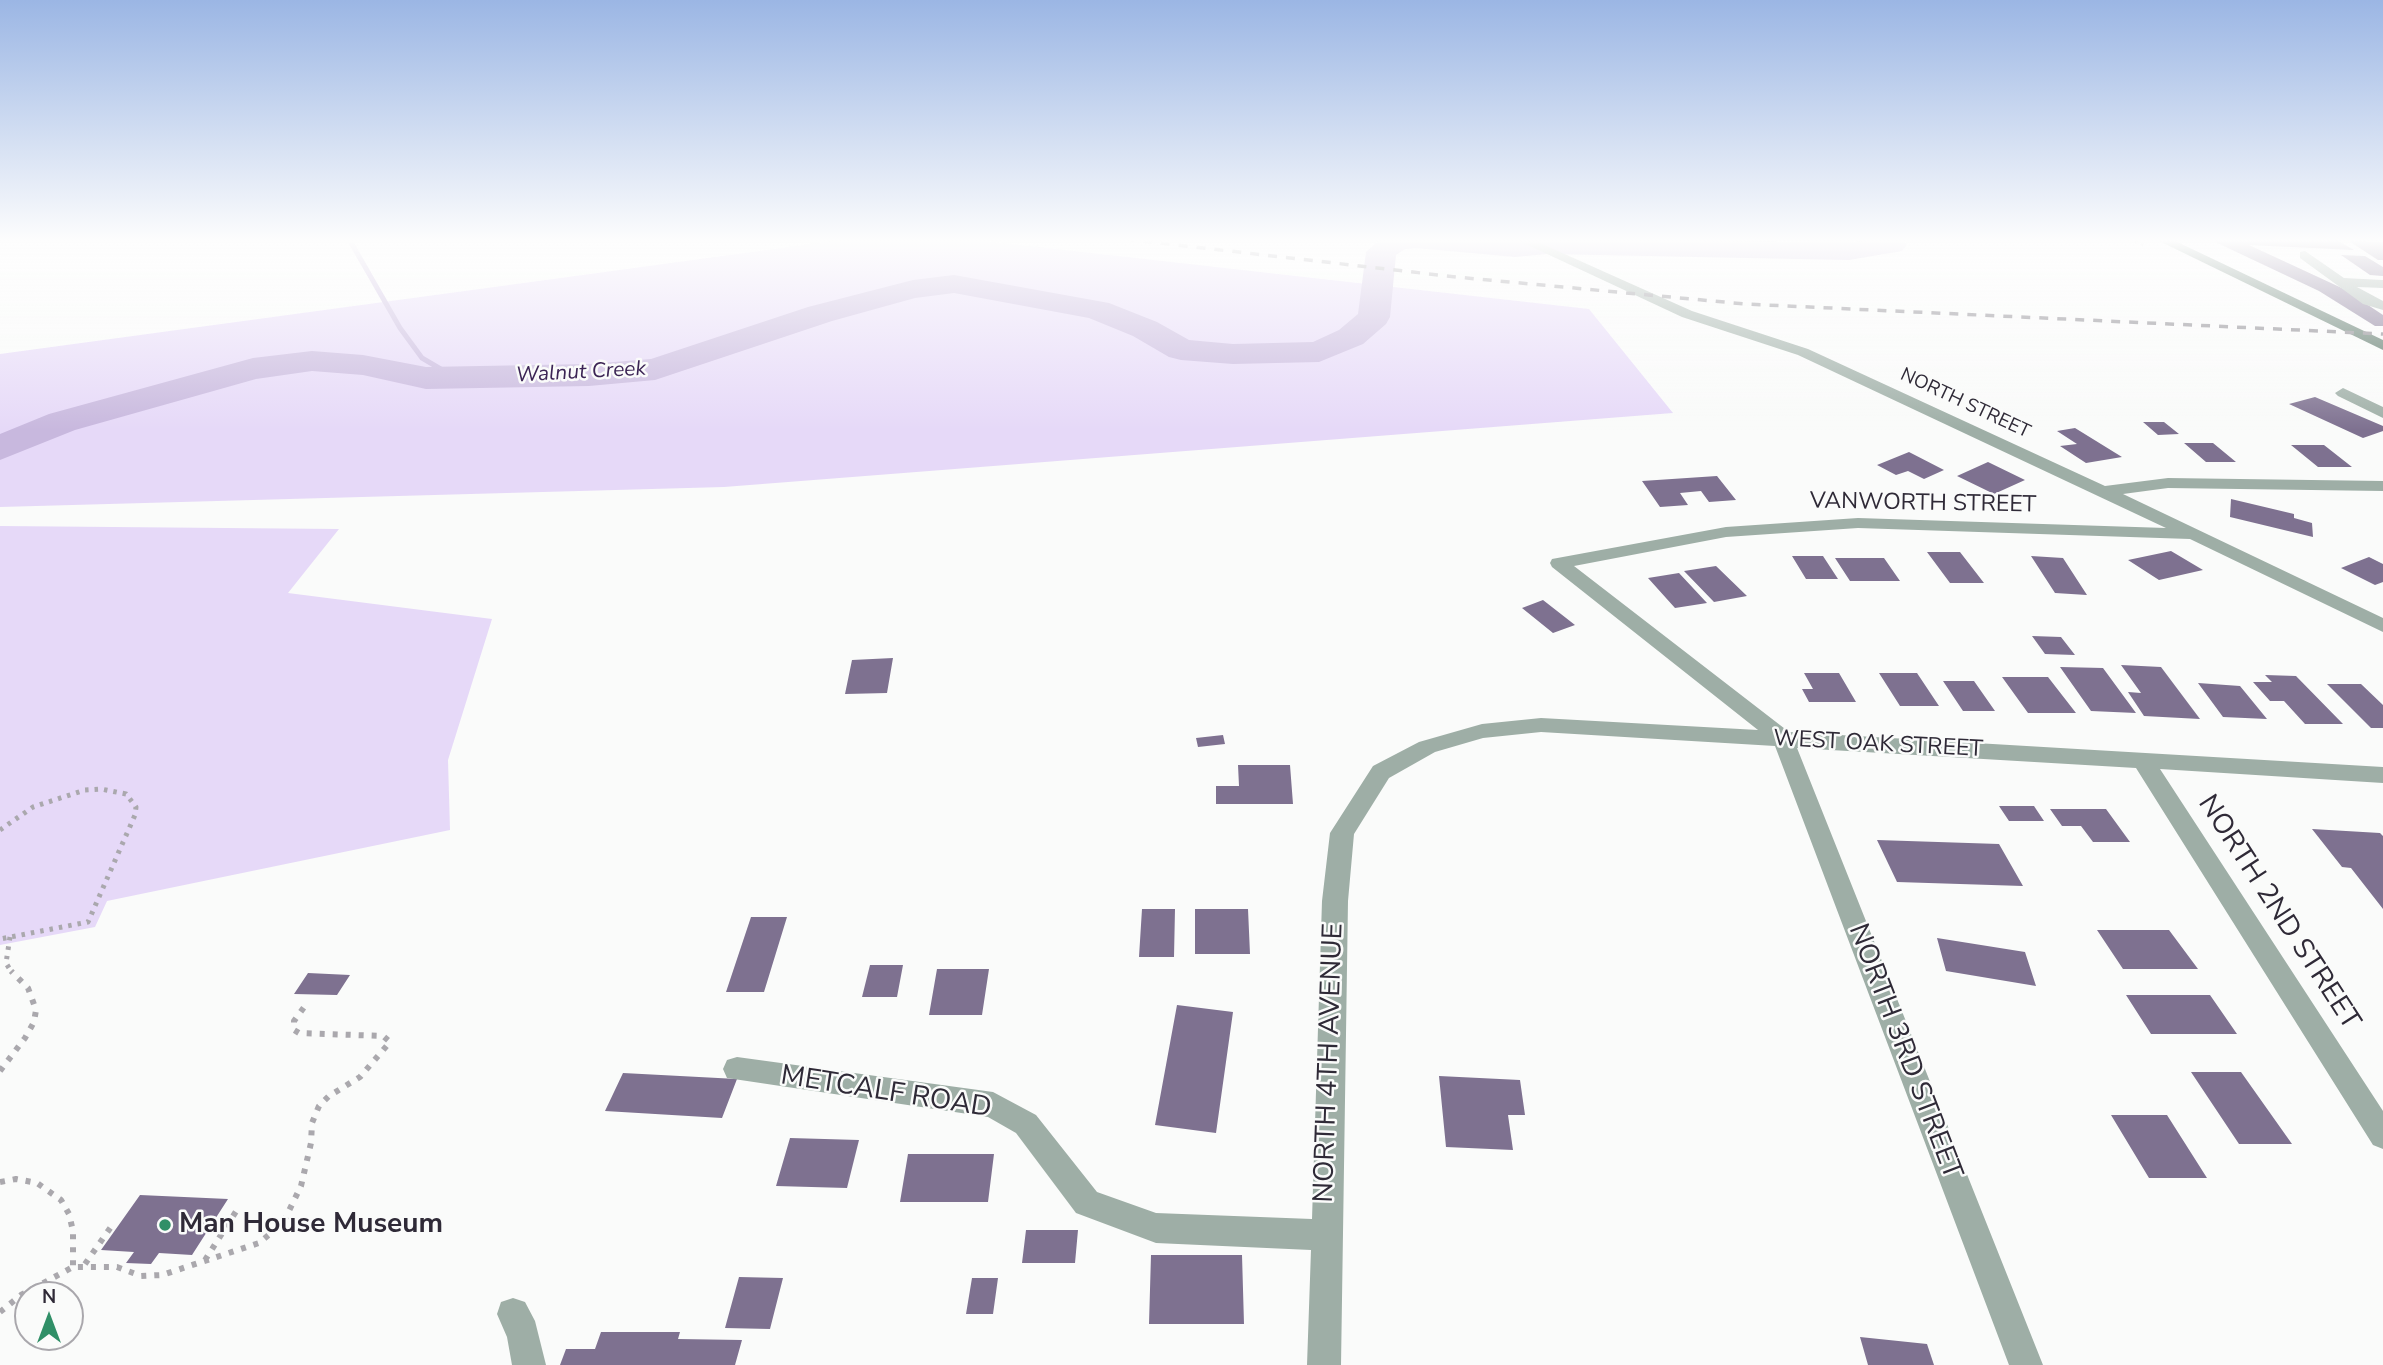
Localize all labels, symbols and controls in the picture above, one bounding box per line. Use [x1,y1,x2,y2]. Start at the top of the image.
water label: Walnut Creek [515,357,647,389]
street label: NORTH STREET [1896,364,2034,444]
street label: VANWORTH STREET [1810,488,2036,520]
street label: WEST OAK STREET [1772,726,1984,764]
street label: NORTH 2ND STREET [2190,789,2366,1037]
street label: NORTH 3RD STREET [1840,920,1968,1184]
street label: NORTH 4TH AVENUE [1308,923,1352,1203]
street label: METCALF ROAD [778,1060,994,1126]
place label: Man House Museum [179,1208,443,1242]
marker: Man House Museum [157,1217,173,1233]
north arrow [14,1281,84,1351]
text: N [42,1284,56,1310]

